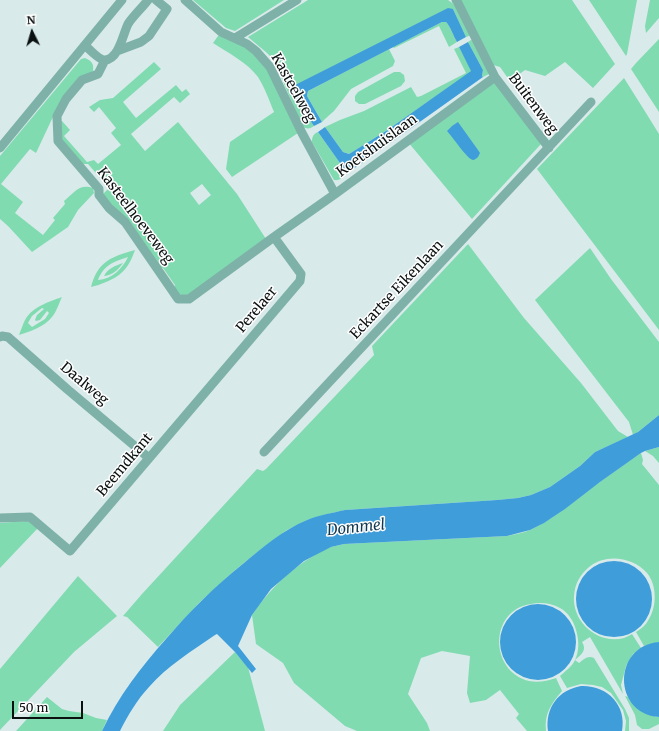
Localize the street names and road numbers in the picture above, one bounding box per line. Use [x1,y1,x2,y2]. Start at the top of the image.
street label: Kasteelweg [267,51,319,125]
street label: Buitenweg [505,70,561,138]
street label: Koetshuislaan [333,111,421,181]
street label: Kasteelhoeveweg [93,164,177,268]
street label: Eckartse Eikenlaan [347,237,447,343]
street label: Perelaer [233,284,281,336]
street label: Daalweg [57,359,111,409]
street label: Beemdkant [94,430,156,500]

